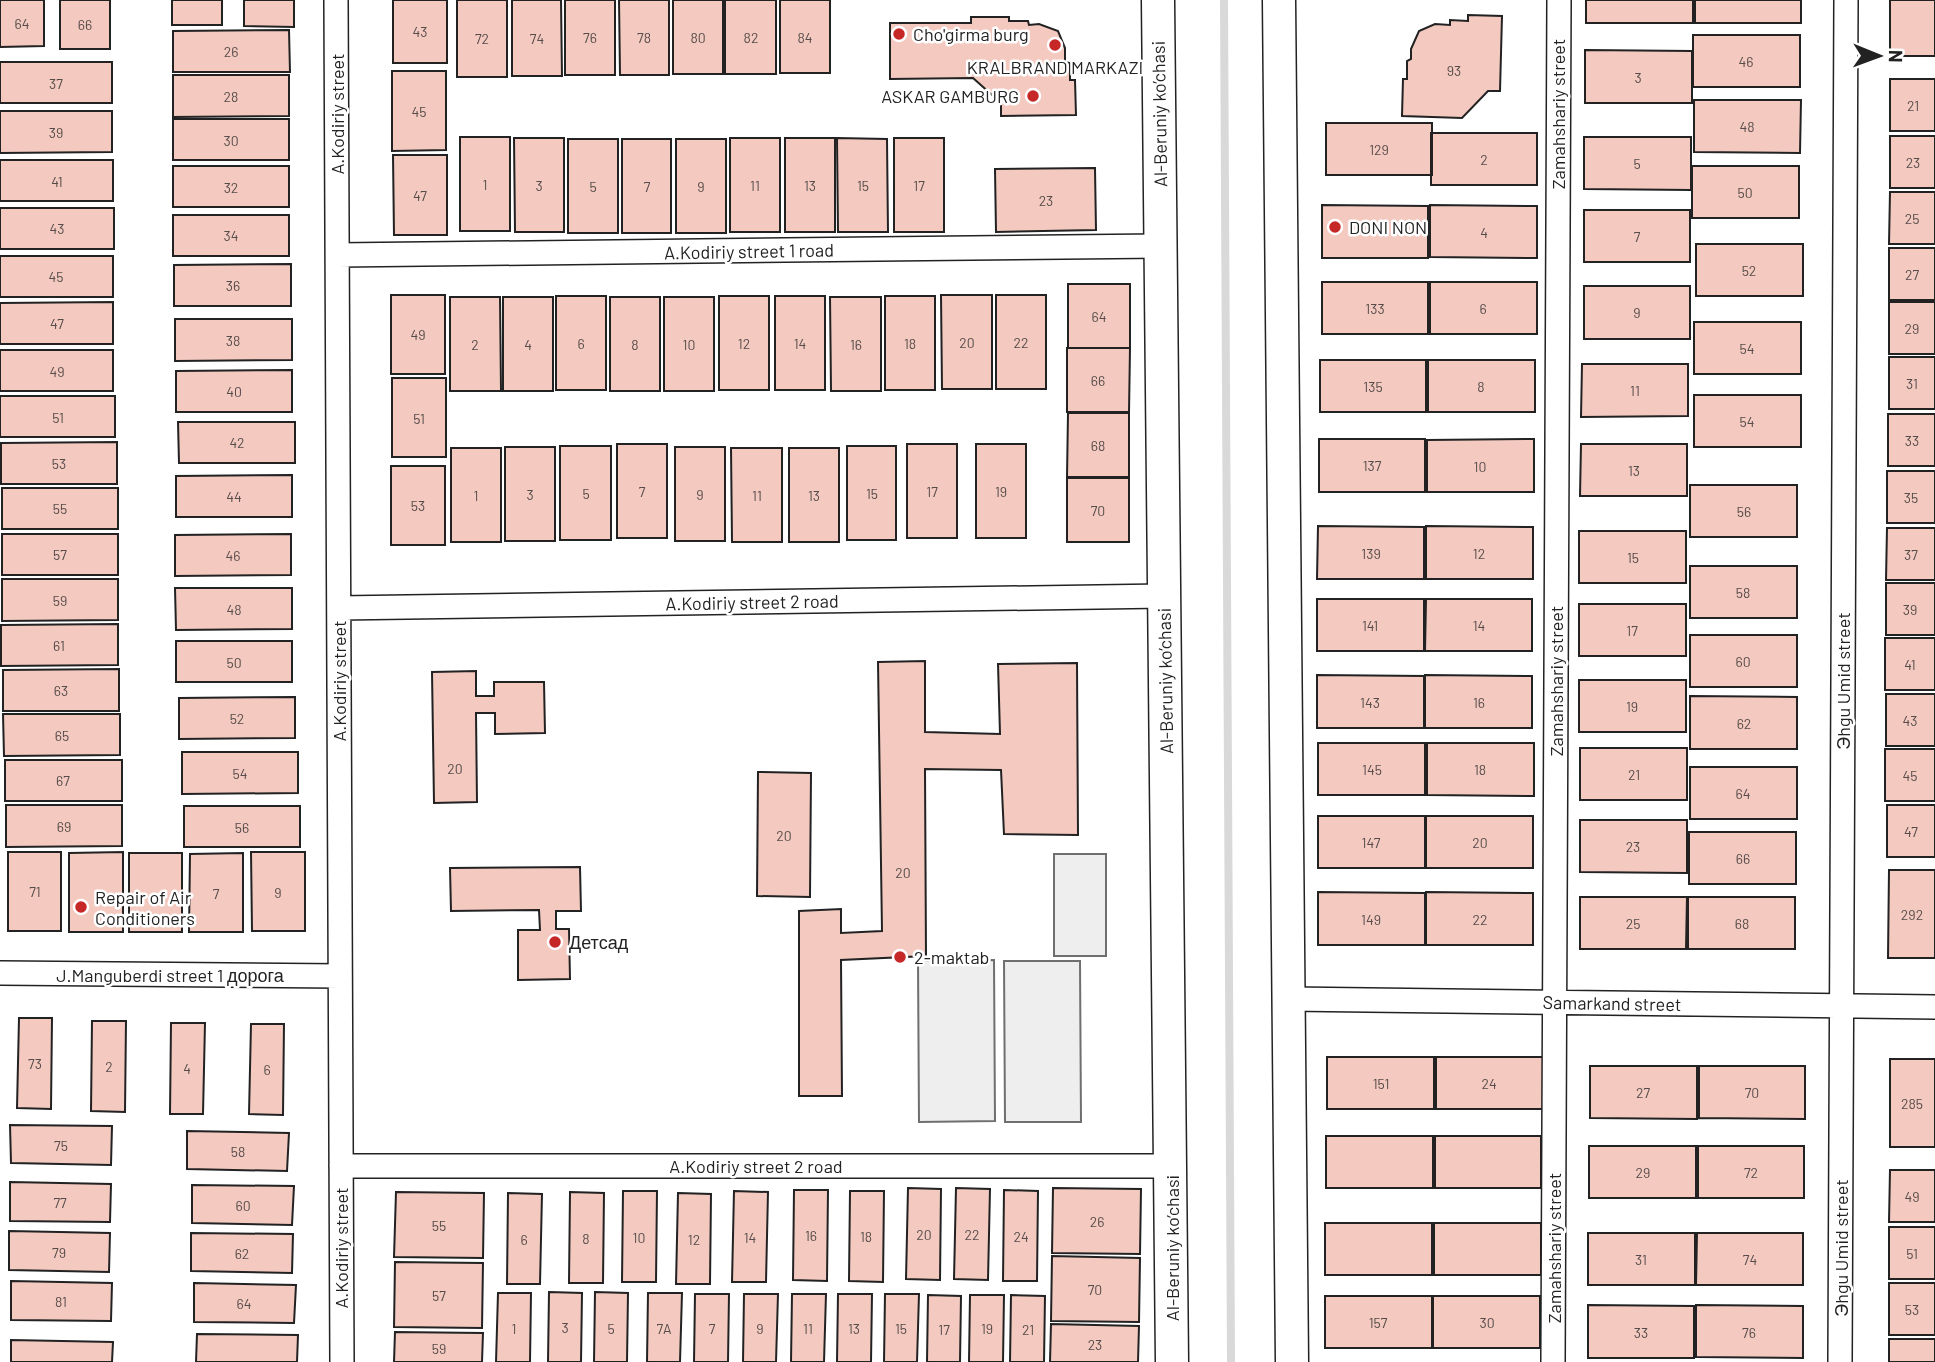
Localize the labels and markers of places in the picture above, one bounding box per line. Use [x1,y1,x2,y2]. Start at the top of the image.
place label: Cho'girma burg [913,23,1029,45]
marker: Cho'girma burg [891,26,907,42]
marker: KRALBRAND MARKAZI [1047,37,1063,53]
place label: KRALBRAND MARKAZI [967,56,1143,78]
place label: ASKAR GAMBURG [881,85,1019,107]
marker: ASKAR GAMBURG [1025,88,1041,104]
place label: DONI NON [1349,216,1427,238]
marker: DONI NON [1327,219,1343,235]
place label: Repair of Air Conditioners [95,886,195,929]
marker: Repair of Air Conditioners [73,899,89,915]
place label: Детсад [569,931,629,953]
marker: Детсад [547,934,563,950]
place label: 2-maktab [914,946,989,968]
marker: 2-maktab [892,949,908,965]

